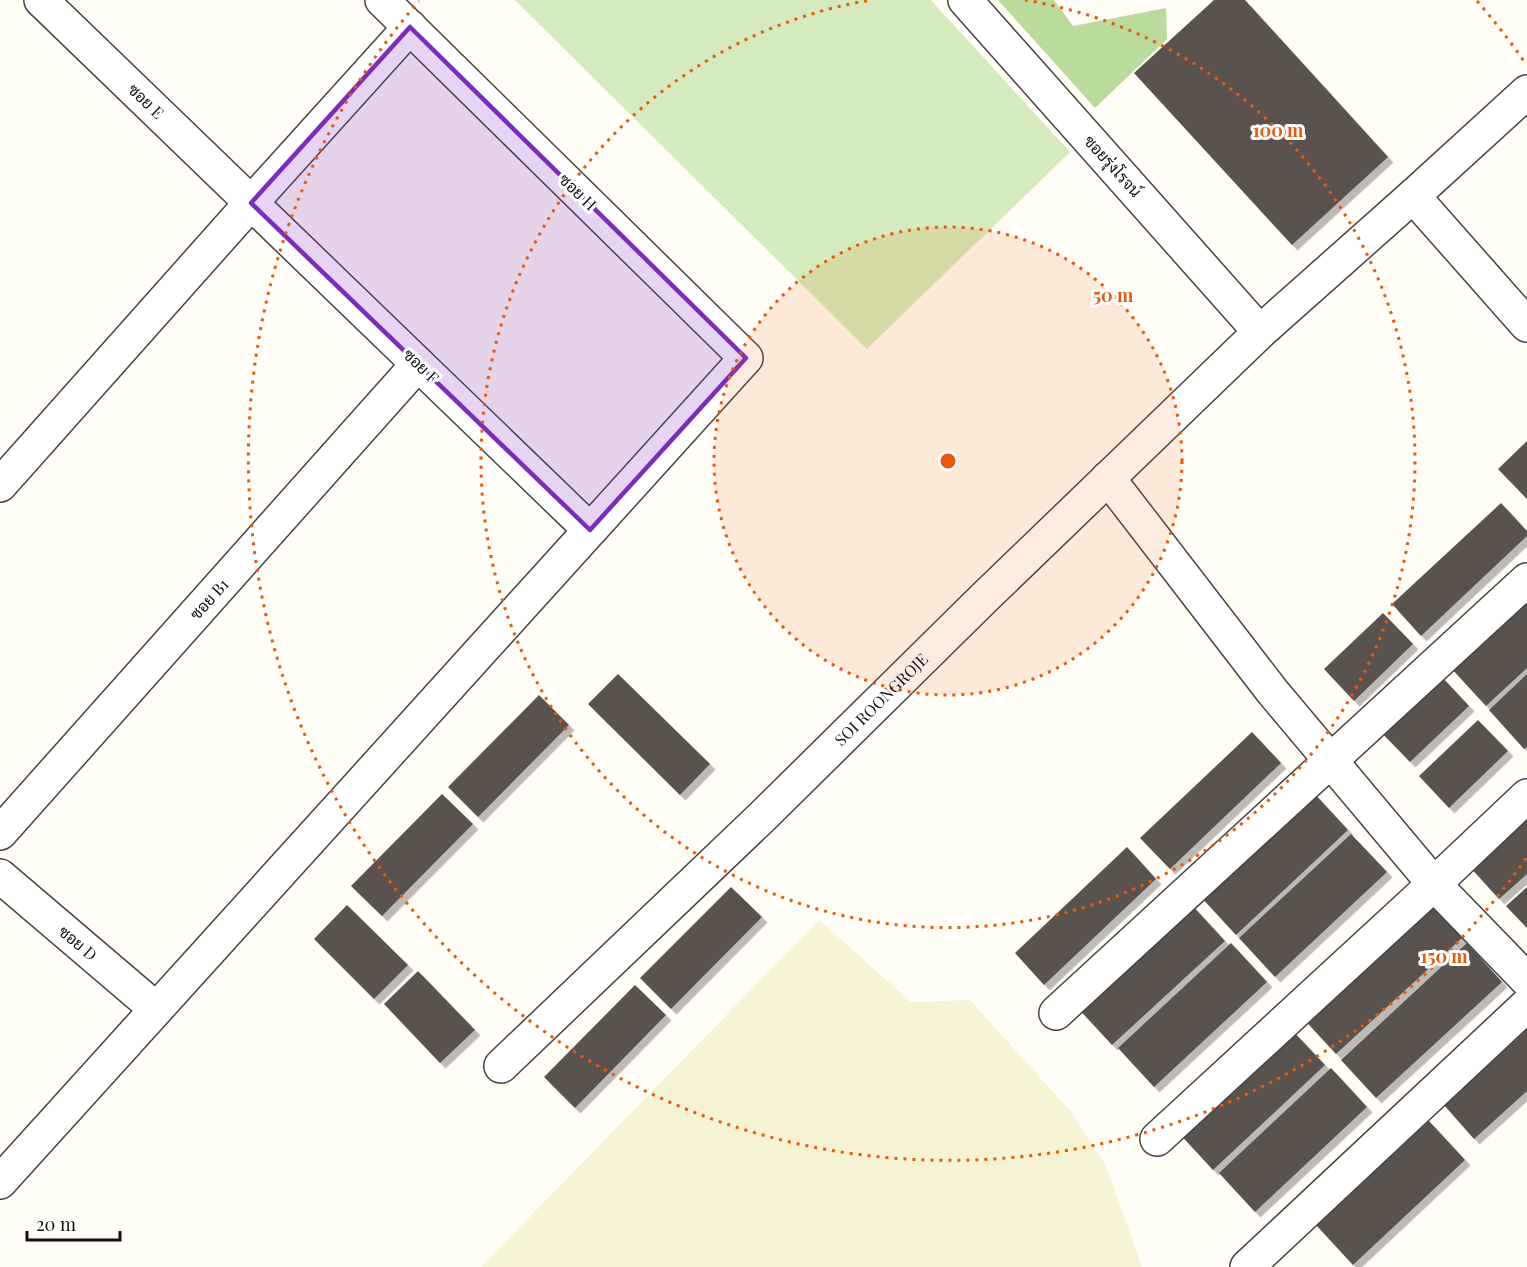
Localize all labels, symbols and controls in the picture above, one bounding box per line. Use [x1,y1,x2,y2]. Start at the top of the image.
street label: ซอย E [124,78,169,123]
text: 100 m [1253,118,1304,142]
street label: ซอยรุ่งโรจน์ [1079,130,1147,202]
street label: ซอย H [555,169,602,215]
text: 50 m [1093,283,1134,307]
street label: ซอย F [399,344,444,388]
centre of rings [938,451,958,471]
street label: ซอย B1 [185,574,233,624]
street label: SOI ROONGROJE [829,648,932,750]
street label: ซอย D [55,920,102,965]
text: 150 m [1420,944,1468,968]
scale bar [27,1204,120,1242]
text: 20 m [36,1212,76,1236]

